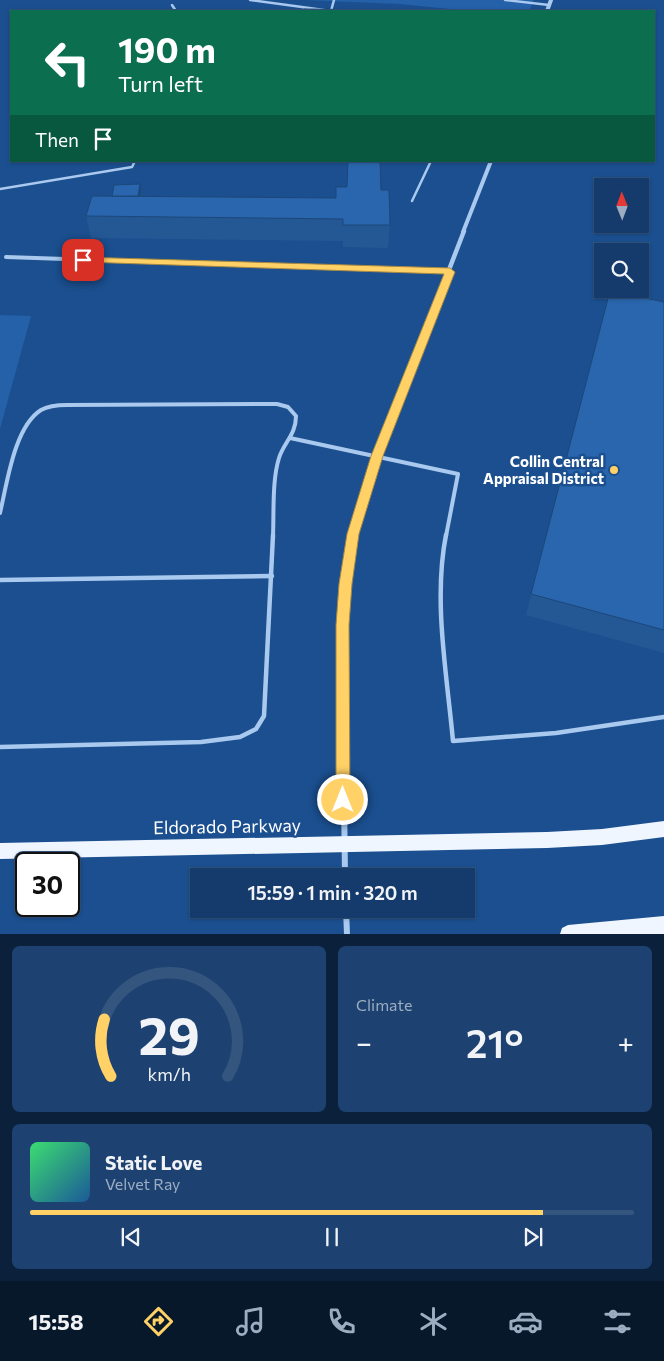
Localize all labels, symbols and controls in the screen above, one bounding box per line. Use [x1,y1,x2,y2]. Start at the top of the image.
text: 190 m [118,27,216,70]
icon: left [35,30,100,95]
text: Turn left [118,70,203,97]
icon: arrive [89,125,117,153]
text: Then [35,128,79,151]
north arrow [594,178,649,232]
map controls [594,178,649,298]
pin [62,239,104,281]
button: search [594,243,649,298]
icon: arrive [69,246,97,274]
place label: Collin Central Appraisal District [483,452,604,487]
marker: Collin Central Appraisal District [608,464,620,476]
position arrow [316,773,368,825]
street label: Eldorado Parkway [153,814,301,838]
speed limit sign: 30 [15,852,80,917]
text: 15:59 · 1 min · 320 m [247,881,418,904]
text: Climate [356,995,412,1014]
text: 29 [138,1002,200,1066]
text: 21° [466,1019,523,1066]
text: − [356,1025,372,1059]
text: + [618,1025,634,1059]
text: km/h [147,1063,191,1085]
text: Static Love [105,1151,202,1174]
text: Velvet Ray [105,1174,180,1193]
icon: previous [117,1223,145,1251]
icon: pause [318,1223,346,1251]
icon: next [519,1223,547,1251]
icon: directions [141,1304,176,1339]
icon: music [233,1304,268,1339]
icon: phone [324,1304,359,1339]
icon: climate [416,1304,451,1339]
icon: car [508,1304,543,1339]
icon: filters [600,1304,635,1339]
text: 15:58 [28,1308,84,1335]

